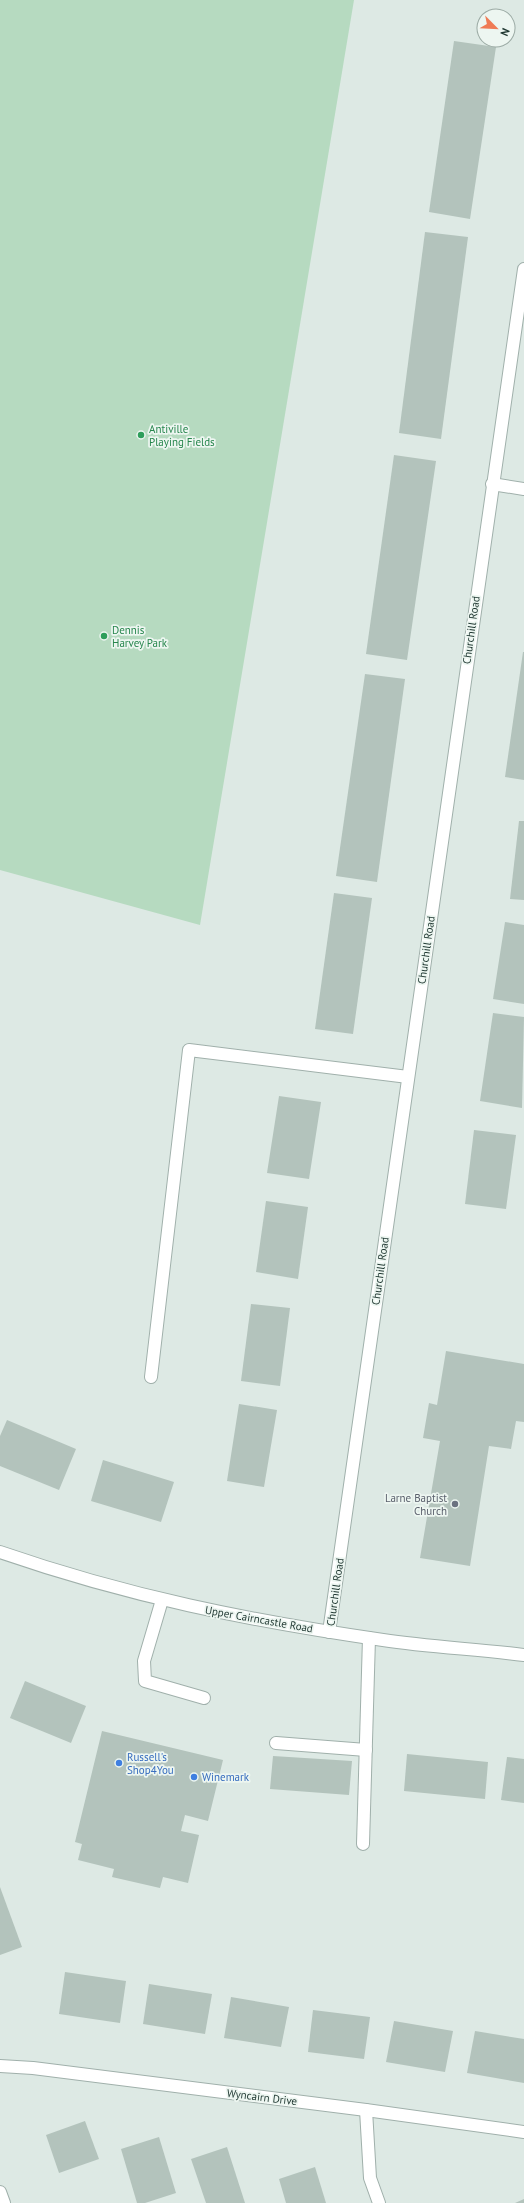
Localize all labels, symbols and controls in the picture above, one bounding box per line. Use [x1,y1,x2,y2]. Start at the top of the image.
north arrow [476,8,516,48]
text: N [497,26,513,38]
place label: Antiville Playing Fields [149,422,215,449]
marker: Antiville Playing Fields [136,430,146,440]
street label: Churchill Road [459,595,483,665]
place label: Dennis Harvey Park [112,623,168,650]
marker: Dennis Harvey Park [99,631,109,641]
street label: Churchill Road [414,915,438,985]
street label: Churchill Road [368,1236,392,1306]
place label: Larne Baptist Church [385,1491,447,1518]
marker: Larne Baptist Church [450,1499,460,1509]
street label: Churchill Road [323,1557,347,1627]
street label: Upper Cairncastle Road [204,1603,314,1635]
place label: Russell's Shop4You [127,1750,174,1777]
marker: Russell's Shop4You [114,1758,124,1768]
place label: Winemark [202,1770,250,1784]
marker: Winemark [189,1772,199,1782]
street label: Wyncairn Drive [226,2086,298,2108]

